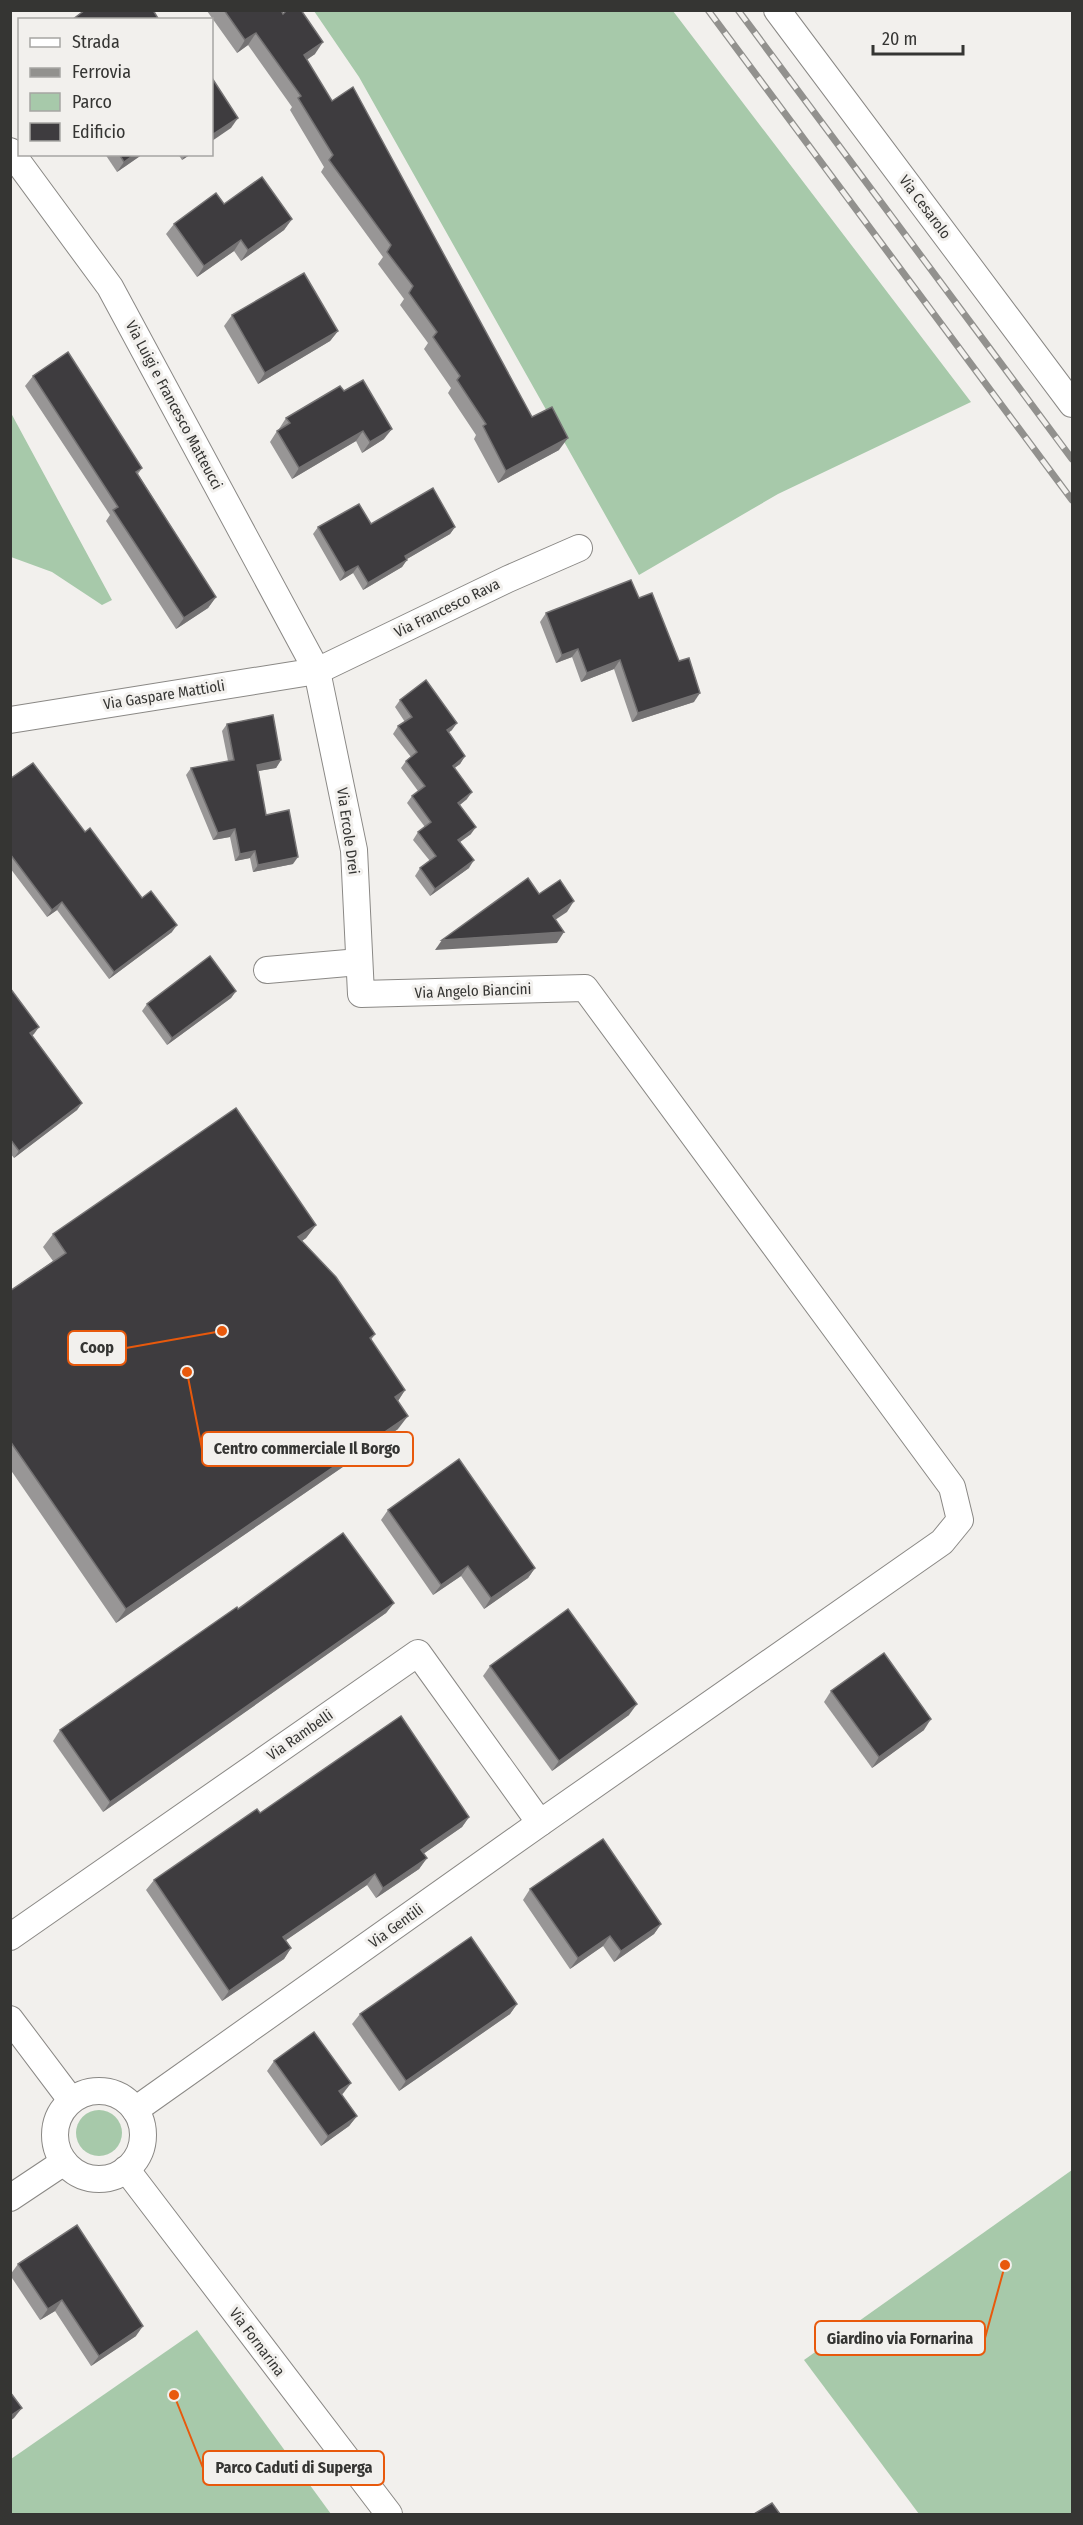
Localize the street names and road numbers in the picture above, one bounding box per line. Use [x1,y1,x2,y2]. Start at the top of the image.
street label: Via Cesarolo [895,172,955,243]
street label: Via Luigi e Francesco Matteucci [122,318,226,492]
street label: Via Francesco Rava [391,575,503,641]
street label: Via Gaspare Mattioli [102,677,226,713]
street label: Via Ercole Drei [333,786,363,876]
street label: Via Angelo Biancini [414,980,532,1002]
street label: Via Rambelli [264,1706,336,1764]
street label: Via Gentili [365,1900,427,1952]
street label: Via Fornarina [225,2304,289,2380]

